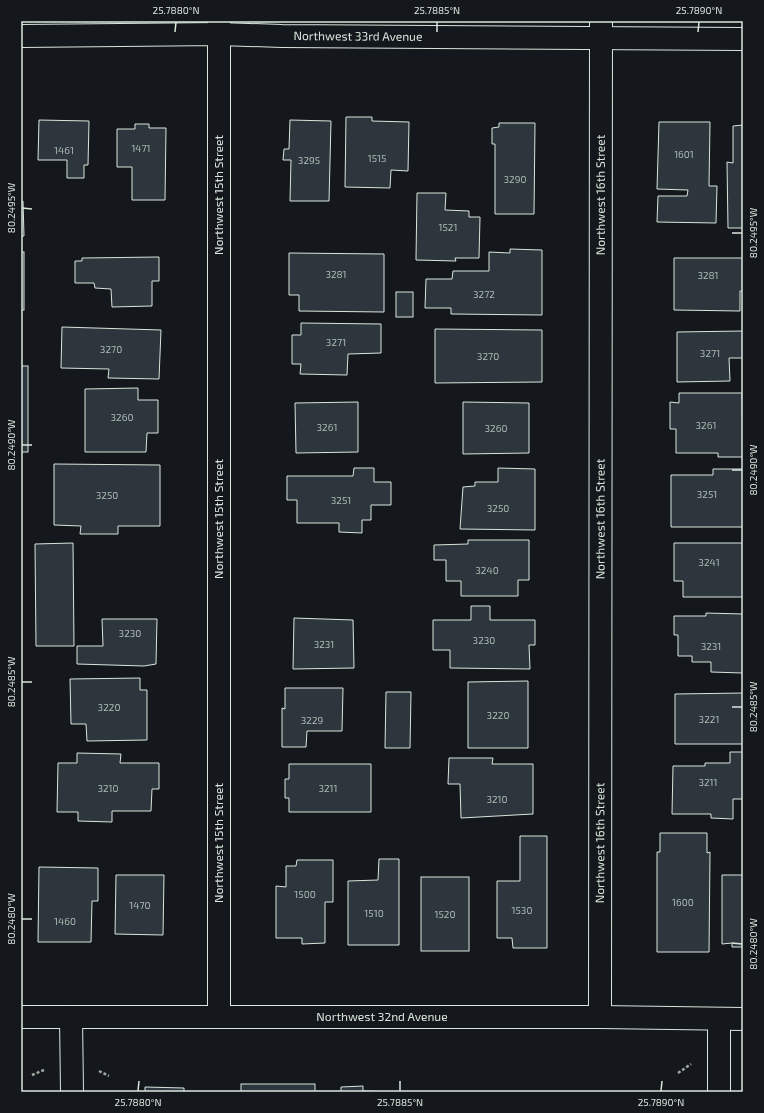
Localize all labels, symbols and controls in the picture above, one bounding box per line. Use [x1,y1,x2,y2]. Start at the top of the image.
text: 25.7880°N [153,4,199,16]
text: 25.7885°N [414,4,460,16]
text: 25.7890°N [676,4,722,16]
street label: Northwest 33rd Avenue [293,28,422,43]
street label: Northwest 16th Street [593,134,607,255]
street label: Northwest 15th Street [211,135,225,255]
house number: 1471 [131,142,151,154]
house number: 1461 [54,144,74,156]
house number: 1601 [674,148,694,160]
house number: 1515 [368,152,386,164]
house number: 3295 [298,154,320,166]
house number: 3290 [504,173,526,185]
text: 80.2495°W [5,182,17,233]
text: 80.2495°W [747,207,759,258]
house number: 1521 [439,221,457,233]
house number: 3281 [325,268,347,280]
house number: 3281 [697,269,719,281]
house number: 3272 [473,288,495,300]
house number: 3271 [326,336,346,348]
house number: 3270 [100,343,122,355]
house number: 3271 [700,347,720,359]
house number: 3270 [477,350,499,362]
house number: 3260 [111,411,133,423]
text: 80.2490°W [5,419,17,471]
house number: 3261 [696,419,716,431]
house number: 3261 [317,421,337,433]
house number: 3260 [485,422,507,434]
text: 80.2490°W [747,444,759,496]
street label: Northwest 16th Street [592,458,607,579]
street label: Northwest 15th Street [211,459,225,579]
house number: 3251 [697,488,717,500]
house number: 3250 [96,489,118,501]
house number: 3251 [331,494,351,506]
house number: 3250 [487,502,509,514]
house number: 3241 [698,556,720,568]
house number: 3240 [475,564,499,576]
house number: 3230 [119,627,141,639]
house number: 3230 [473,634,495,646]
house number: 3231 [314,638,334,650]
house number: 3231 [701,640,721,652]
text: 80.2485°W [5,656,17,707]
text: 80.2485°W [747,681,759,732]
house number: 3220 [98,701,120,713]
house number: 3220 [487,709,509,721]
house number: 3221 [699,713,719,725]
house number: 3229 [301,714,324,726]
house number: 3211 [698,776,718,788]
house number: 3210 [97,782,119,794]
house number: 3211 [318,782,338,794]
street label: Northwest 16th Street [592,782,606,903]
street label: Northwest 15th Street [211,783,225,903]
house number: 3210 [486,793,508,805]
house number: 1500 [294,888,316,900]
text: 80.2480°W [5,893,17,945]
house number: 1600 [672,896,694,908]
house number: 1470 [129,899,151,911]
house number: 1530 [512,904,532,916]
house number: 1510 [364,907,384,919]
house number: 1520 [435,908,456,920]
house number: 1460 [54,915,76,927]
text: 80.2480°W [747,918,759,970]
street label: Northwest 32nd Avenue [316,1009,448,1023]
text: 25.7880°N [115,1096,161,1108]
text: 25.7885°N [377,1096,423,1108]
text: 25.7890°N [638,1096,684,1108]

